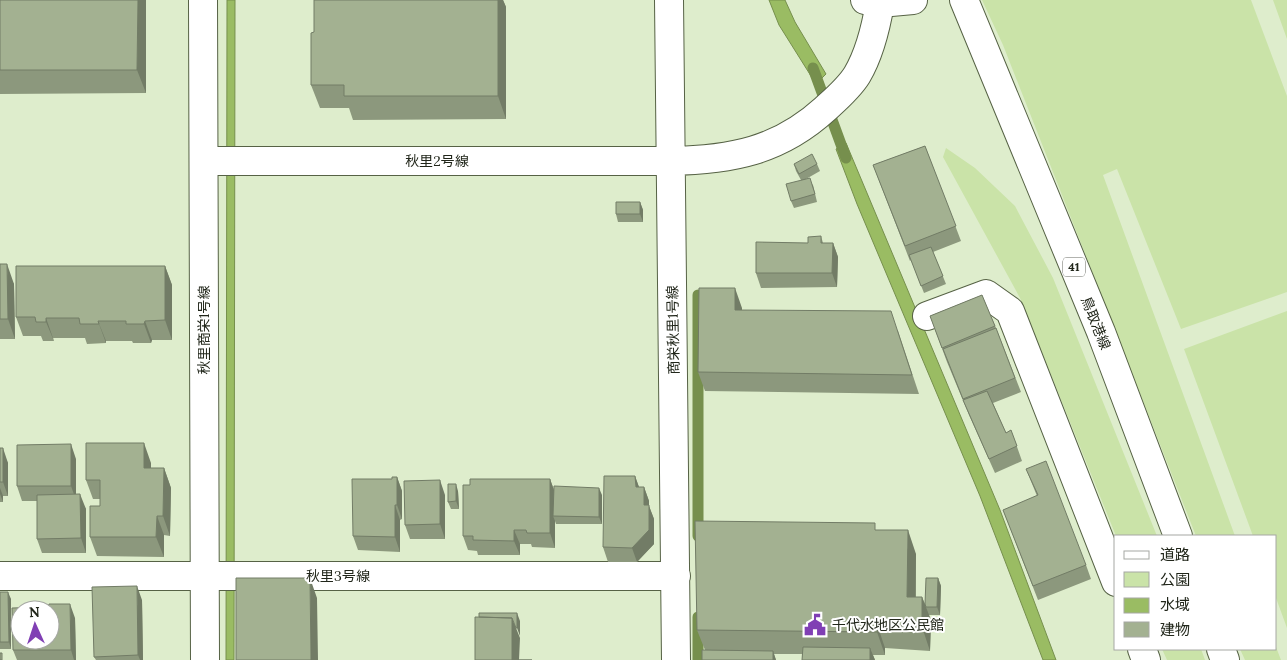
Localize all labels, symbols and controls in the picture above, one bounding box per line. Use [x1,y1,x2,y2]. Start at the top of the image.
street label: 秋里2号線 [405,152,469,170]
road number: 41 [1063,258,1085,276]
street label: 秋里商栄1号線 [195,285,213,375]
street label: 商栄秋里1号線 [663,285,683,375]
street label: 鳥取港線 [1077,294,1115,352]
legend [1114,535,1277,650]
text: 道路 [1160,545,1190,564]
street label: 秋里3号線 [306,567,370,585]
text: 公園 [1160,570,1190,589]
text: 水域 [1160,595,1190,614]
north arrow [10,600,60,650]
text: N [28,603,40,621]
public building icon: 千代水地区公民館 [802,612,828,638]
place label: 千代水地区公民館 [832,616,944,634]
text: 建物 [1160,620,1190,639]

